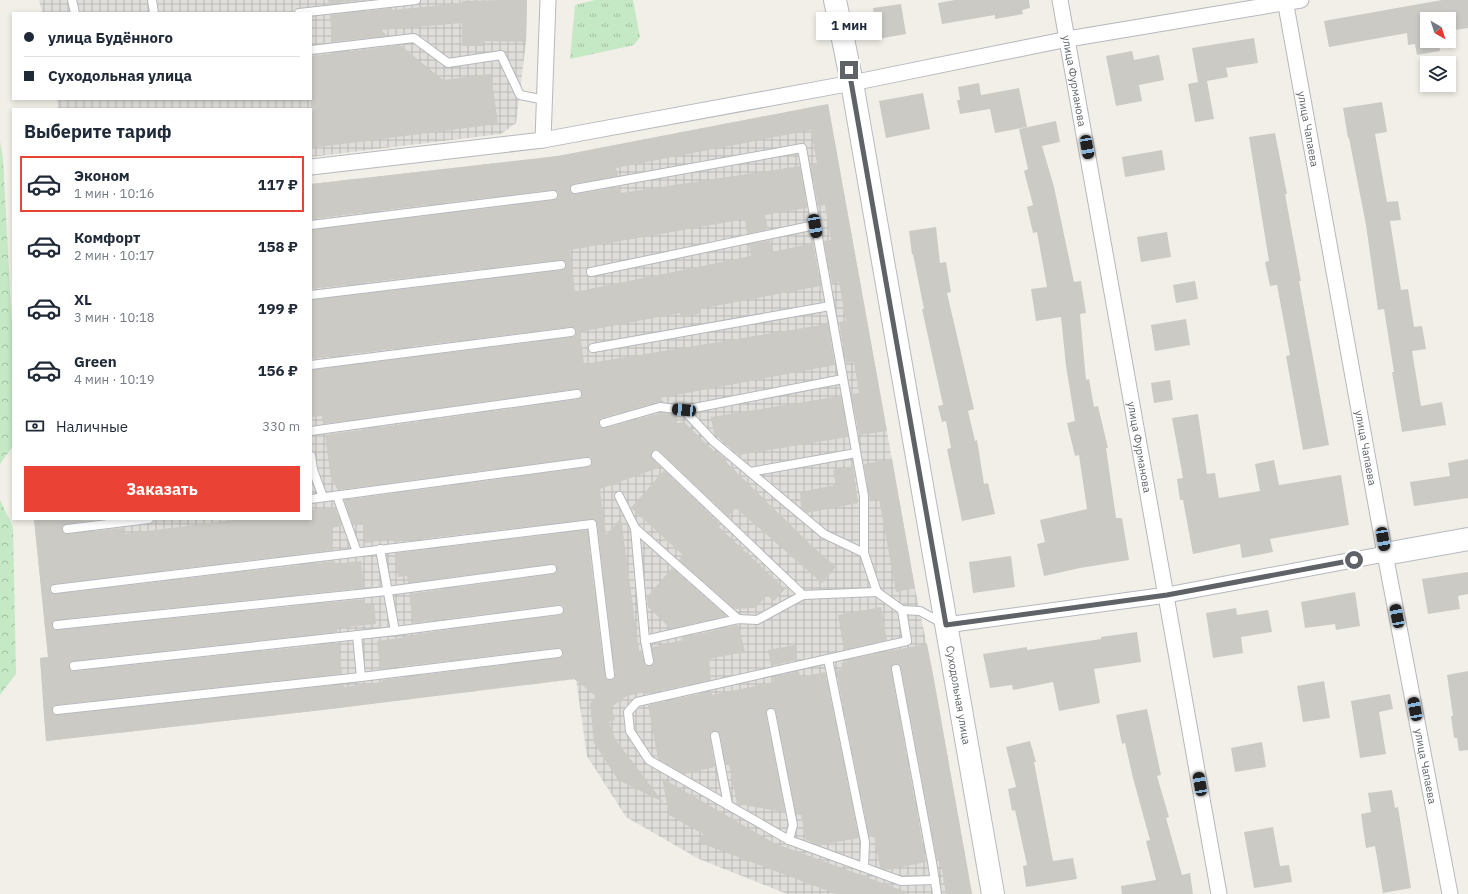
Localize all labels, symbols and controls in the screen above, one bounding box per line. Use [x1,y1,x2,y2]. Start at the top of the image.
callout: 1 мин [816,12,882,40]
north arrow [1420,12,1456,48]
map controls [1420,12,1456,92]
text: 1 мин [831,17,867,34]
text: улица Будённого [48,28,173,47]
street label: улица Фурманова [1059,34,1089,128]
button: layers [1420,56,1456,92]
route end [840,61,858,79]
text: Суходольная улица [48,66,192,85]
street label: улица Чапаева [1295,90,1322,168]
text: Выберите тариф [24,120,171,143]
car [1079,134,1095,160]
icon: car [26,166,62,202]
text: Эконом [74,166,130,185]
text: 117 ₽ [258,175,298,194]
text: 1 мин · 10:16 [74,185,155,202]
car [807,213,823,239]
icon: car [26,228,62,264]
text: Комфорт [74,228,140,247]
text: 158 ₽ [258,237,298,256]
text: 2 мин · 10:17 [74,247,155,264]
icon: car [26,290,62,326]
text: XL [74,290,92,309]
text: 199 ₽ [258,299,298,318]
text: 3 мин · 10:18 [74,309,155,326]
icon: car [26,352,62,388]
text: Green [74,352,117,371]
text: 156 ₽ [258,361,298,380]
text: 4 мин · 10:19 [74,371,155,388]
street label: улица Фурманова [1125,400,1155,494]
car [672,403,696,417]
street label: улица Чапаева [1352,409,1380,487]
icon: cash [24,415,46,437]
text: Наличные [56,417,128,436]
text: 330 m [262,418,300,435]
button: Заказать [24,466,300,512]
car [1375,526,1391,552]
route start [1345,551,1363,569]
car [1389,603,1405,629]
street label: Суходольная улица [943,645,974,746]
car [1407,696,1423,722]
street label: улица Чапаева [1412,727,1440,805]
car [1192,771,1208,797]

